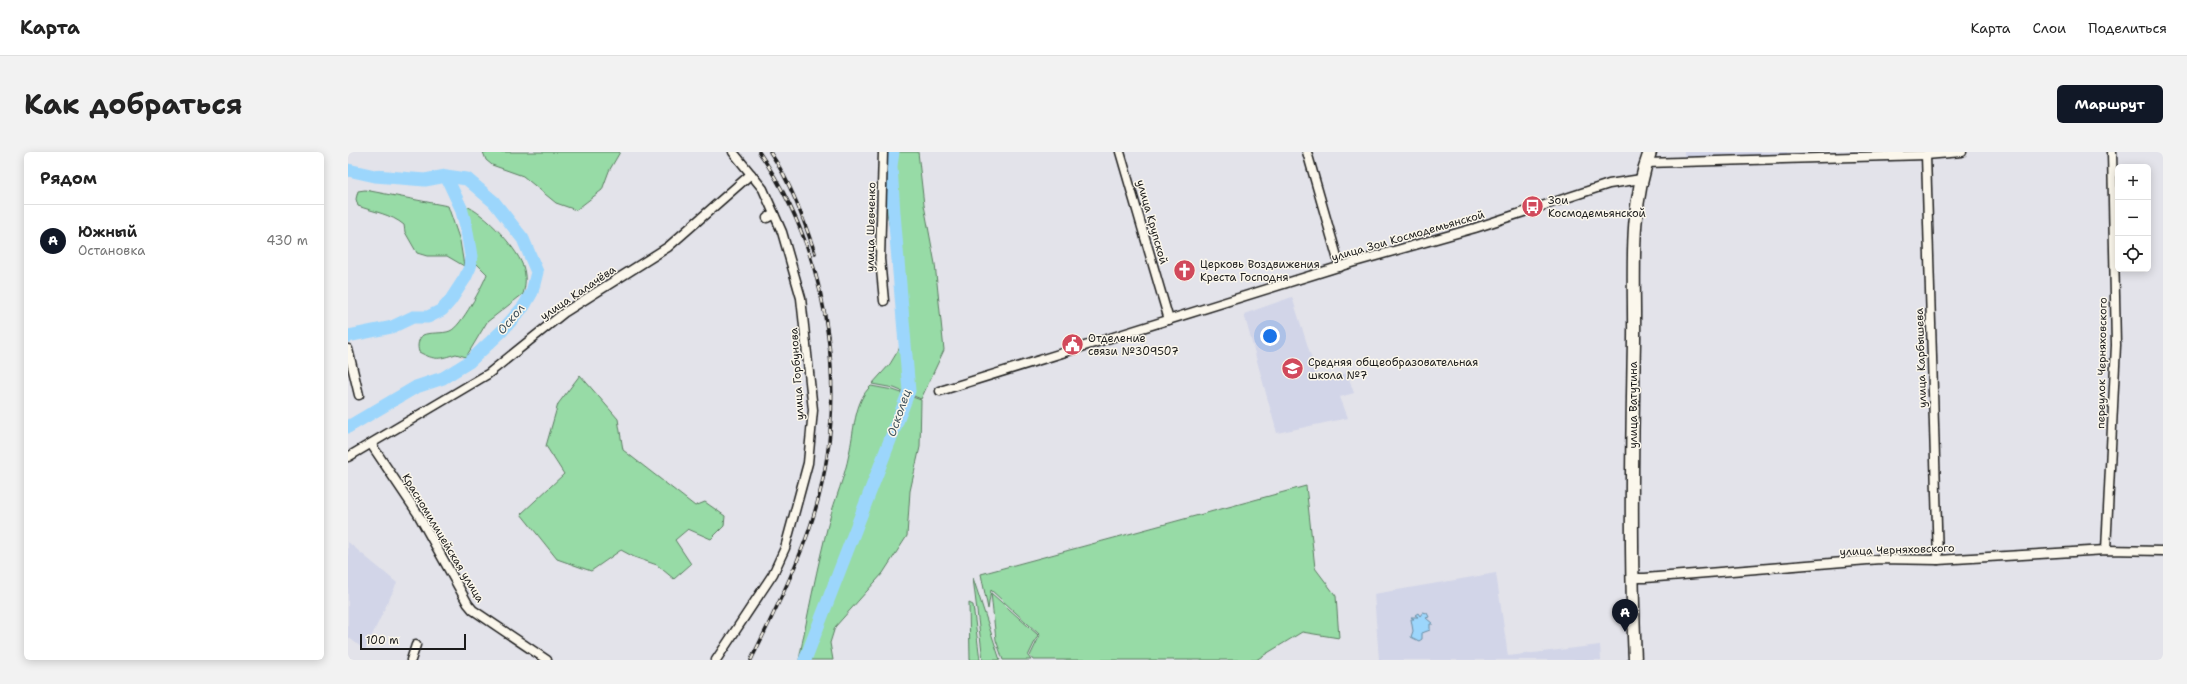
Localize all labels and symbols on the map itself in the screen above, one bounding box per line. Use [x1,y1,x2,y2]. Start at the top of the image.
street label: улица Крупской [1133,178,1171,266]
street label: улица Шевченко [863,182,879,272]
bus stop icon: Зои Космодемьянской [1519,193,1545,219]
place label: Зои Космодемьянской [1548,193,1646,221]
street label: улица Зои Космодемьянской [1330,207,1486,265]
church icon: Церковь Воздвижения Креста Господня [1171,257,1197,283]
place label: Церковь Воздвижения Креста Господня [1200,257,1320,285]
street label: улица Калачёва [537,262,619,324]
street label: переулок Черняховского [2093,297,2111,429]
water label: Оскол [494,300,529,338]
street label: улица Карбышева [1912,308,1930,408]
your location [1260,326,1280,346]
street label: улица Горбунова [786,327,808,421]
public building icon: Отделение связи №309507 [1059,331,1085,357]
place label: Отделение связи №309507 [1088,331,1179,359]
school or university icon: Средняя общеобразовательная школа №7 [1280,355,1306,381]
place label: Средняя общеобразовательная школа №7 [1308,355,1478,383]
street label: улица Ватутина [1626,361,1641,449]
water label: Осколец [883,387,915,439]
street label: Красномилицейская улица [398,471,488,605]
street label: улица Черняховского [1839,540,1955,560]
pin: A [1612,599,1638,632]
scale bar [360,632,466,651]

